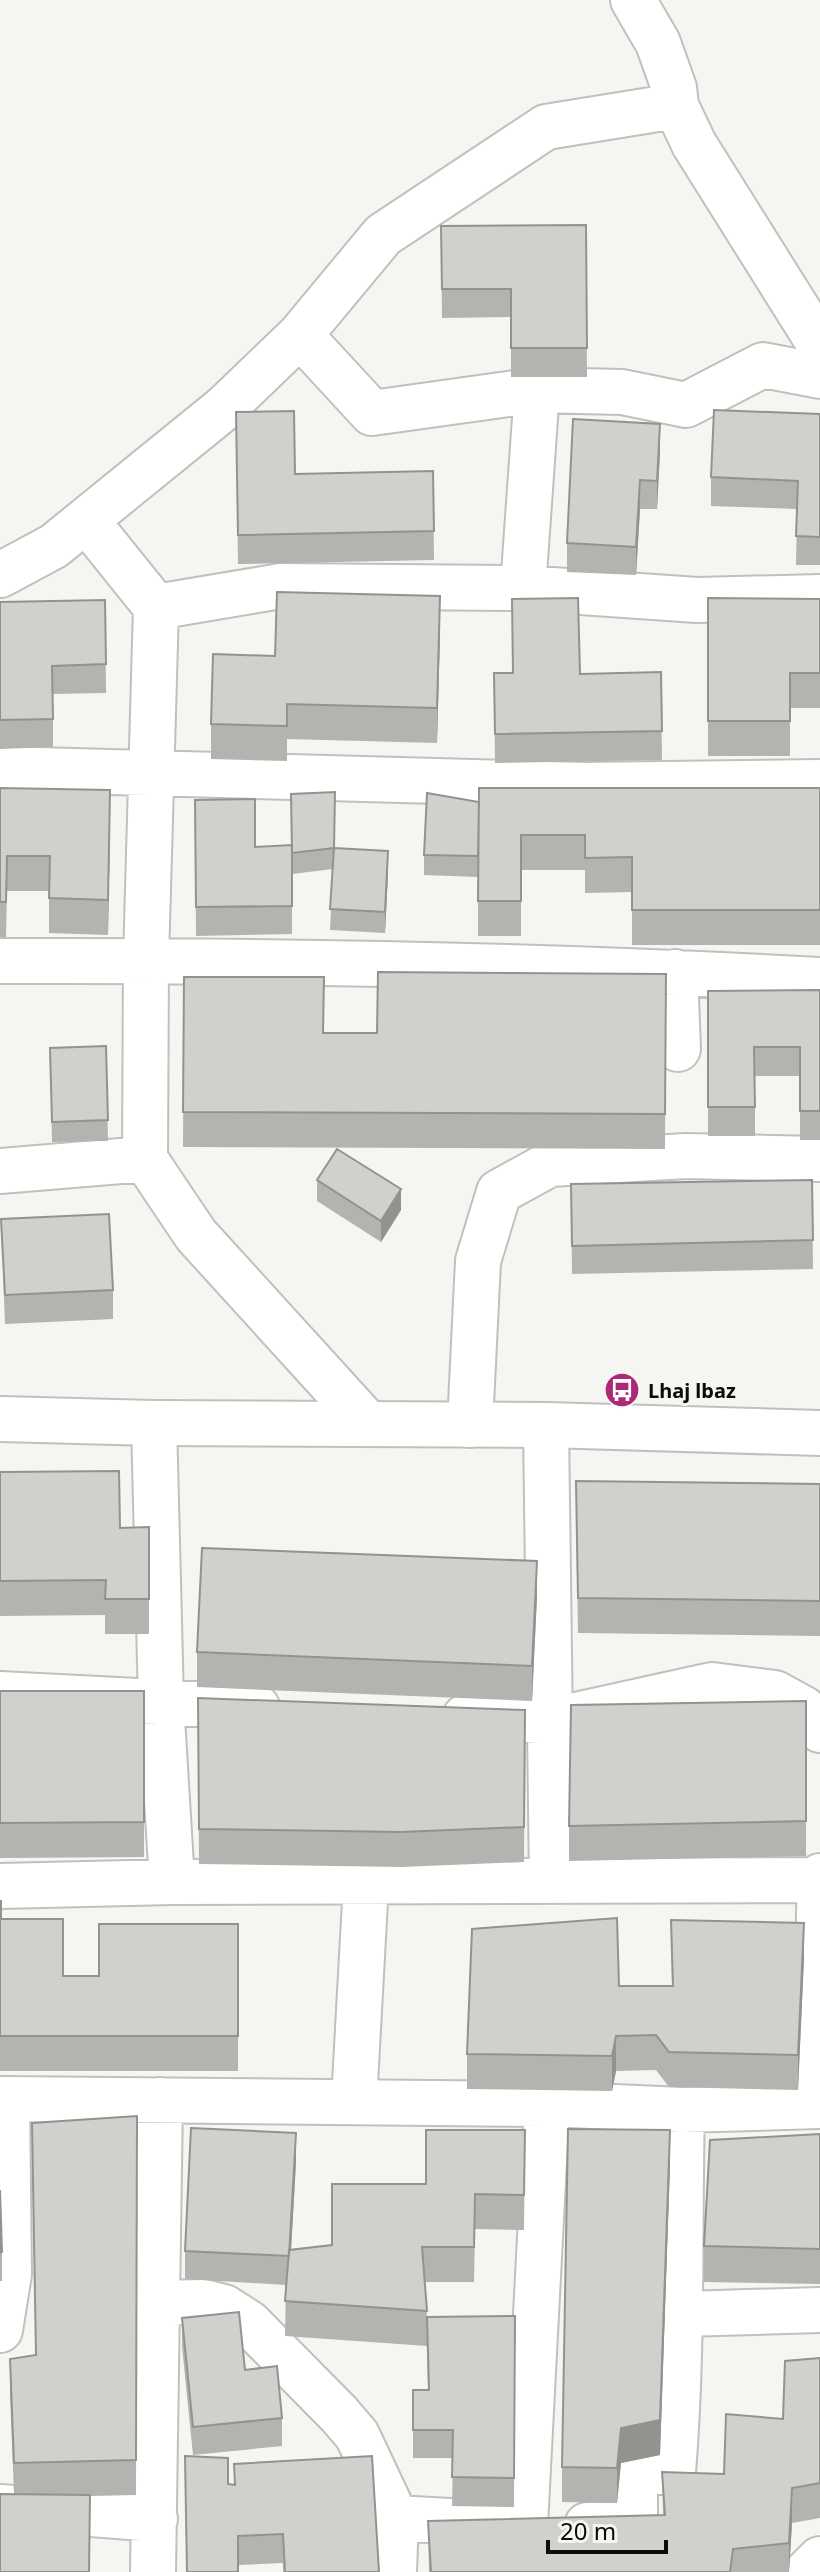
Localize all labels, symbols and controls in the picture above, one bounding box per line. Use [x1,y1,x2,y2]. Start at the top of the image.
bus stop icon: Lhaj lbaz [603,1371,641,1409]
place label: Lhaj lbaz [648,1377,736,1404]
scale bar [548,2504,666,2554]
text: 20 m [560,2514,616,2547]

